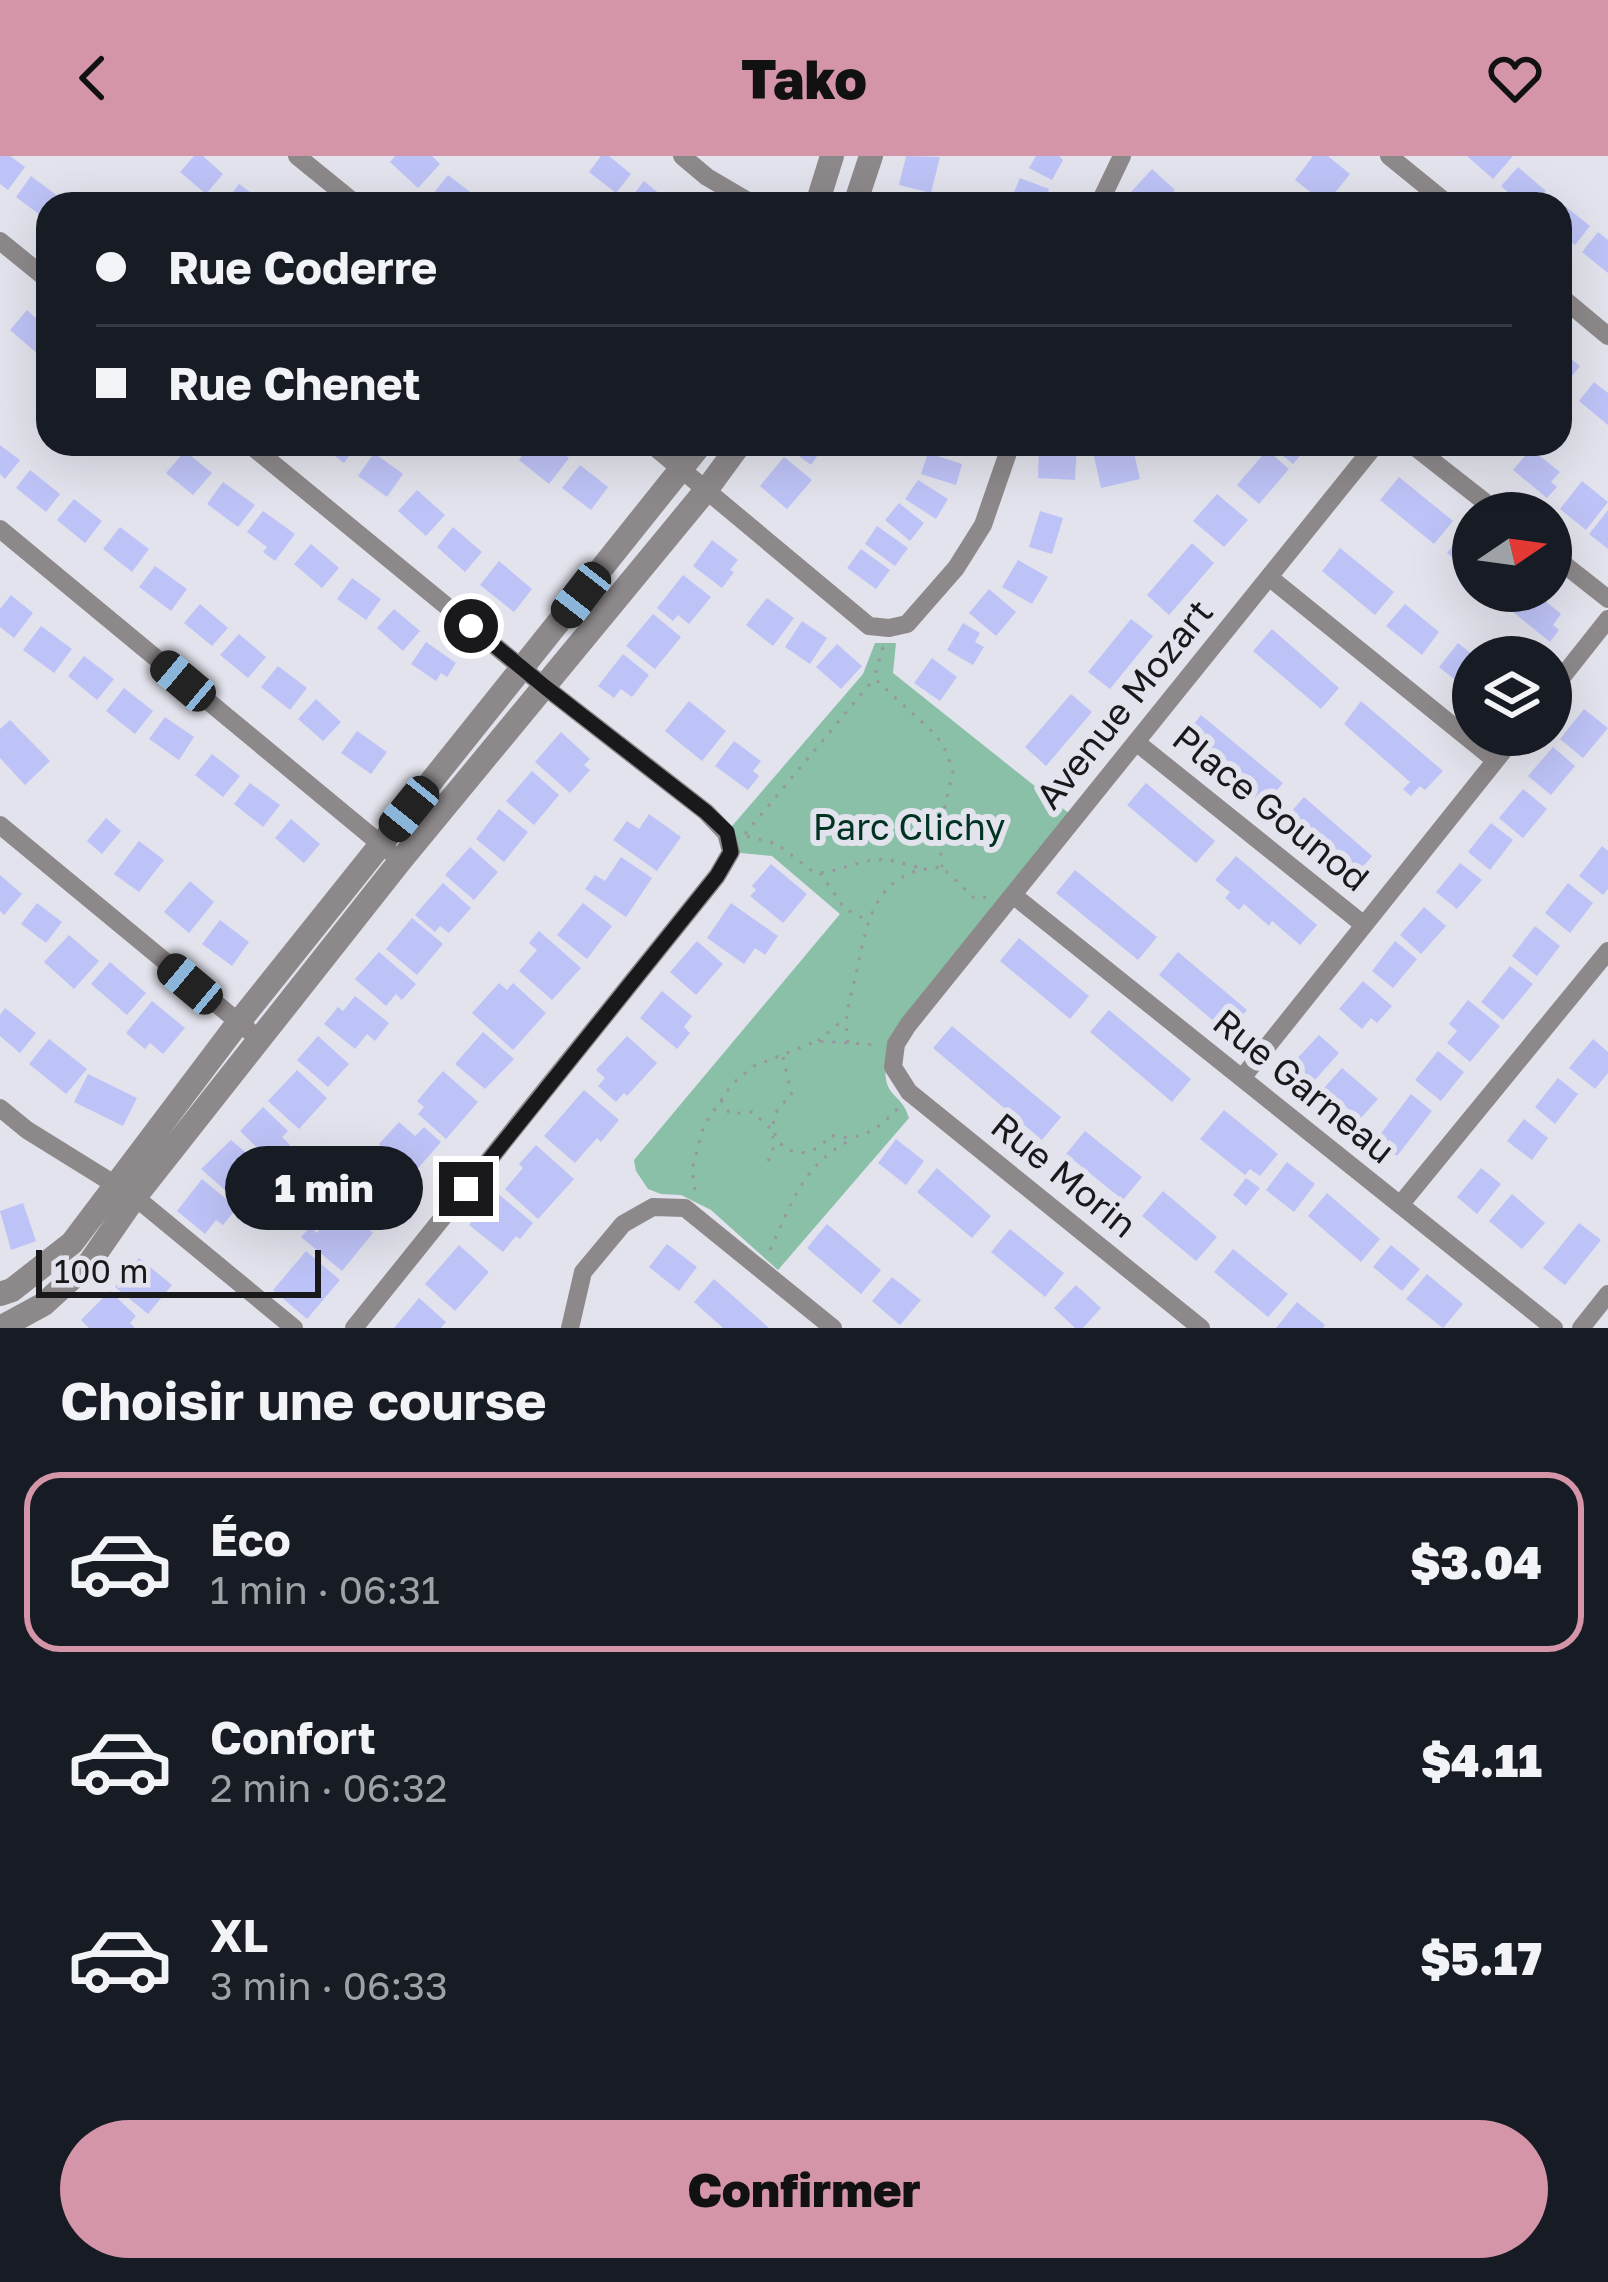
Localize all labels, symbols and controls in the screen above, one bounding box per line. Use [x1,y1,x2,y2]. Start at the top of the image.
icon: back [60,45,126,111]
icon: heart [1482,45,1548,111]
text: Tako [741,46,867,111]
text: Rue Coderre [168,240,437,294]
text: Rue Chenet [168,356,420,410]
north arrow [1452,492,1572,612]
map controls [1452,492,1572,756]
car [545,556,617,634]
street label: Avenue Mozart [1026,590,1221,817]
route start [444,599,498,653]
button: layers [1452,636,1572,756]
car [144,644,222,718]
street label: Place Gounod [1165,716,1378,900]
car [372,770,446,848]
park label: Parc Clichy [813,805,1005,848]
car [151,947,229,1021]
street label: Rue Garneau [1205,1000,1403,1172]
street label: Rue Morin [983,1103,1145,1246]
callout: 1 min [226,1147,424,1231]
route end [439,1162,493,1216]
text: 1 min [274,1164,374,1211]
scale bar [36,1244,321,1297]
text: 100 m [54,1251,148,1290]
text: Choisir une course [60,1367,547,1432]
icon: car [66,1508,174,1616]
text: Éco [210,1512,291,1566]
text: $3.04 [1410,1535,1542,1589]
text: 1 min · 06:31 [210,1566,440,1613]
icon: car [66,1706,174,1814]
text: Confort [210,1710,376,1764]
text: $4.11 [1421,1733,1542,1787]
text: 2 min · 06:32 [210,1764,447,1811]
icon: car [66,1904,174,2012]
text: XL [210,1908,268,1962]
text: $5.17 [1420,1931,1542,1985]
text: 3 min · 06:33 [210,1962,448,2009]
button: Confirmer [60,2120,1548,2258]

